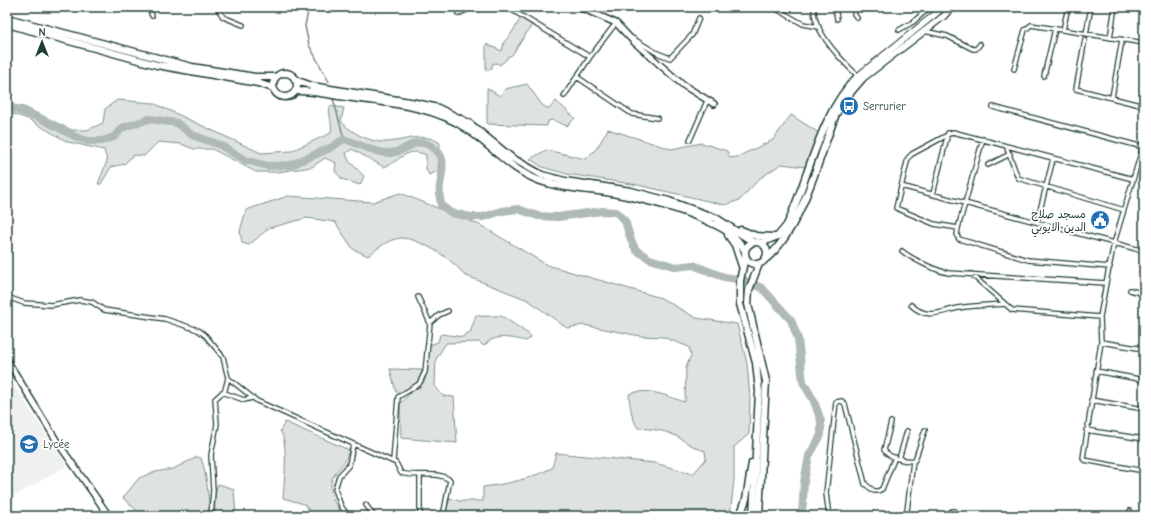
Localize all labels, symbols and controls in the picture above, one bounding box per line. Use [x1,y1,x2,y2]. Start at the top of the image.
north arrow [22,22,62,62]
text: N [38,26,46,39]
bus stop icon: Serrurier [838,95,860,117]
place label: Serrurier [863,100,906,113]
place label: مسجد صلاح الدين الايوبي [1031,208,1086,238]
public building icon: مسجد صلاح الدين الايوبي [1089,209,1111,231]
school or university icon: Lycée [18,433,40,455]
place label: Lycée [43,438,70,451]

